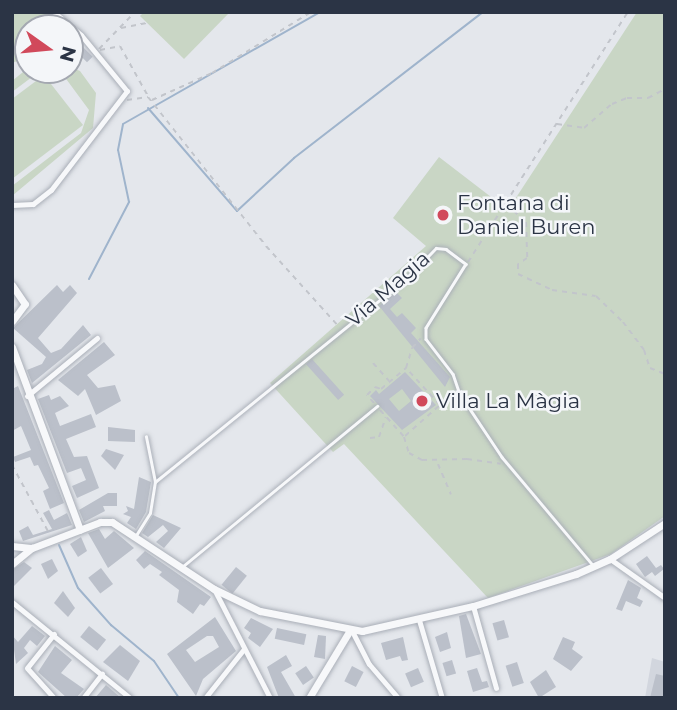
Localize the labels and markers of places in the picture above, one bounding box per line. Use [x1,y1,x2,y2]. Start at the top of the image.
place label: Fontana di Daniel Buren [457,190,595,240]
marker: Fontana di Daniel Buren [435,207,451,223]
place label: Villa La Màgia [436,388,580,414]
marker: Villa La Màgia [414,393,430,409]

